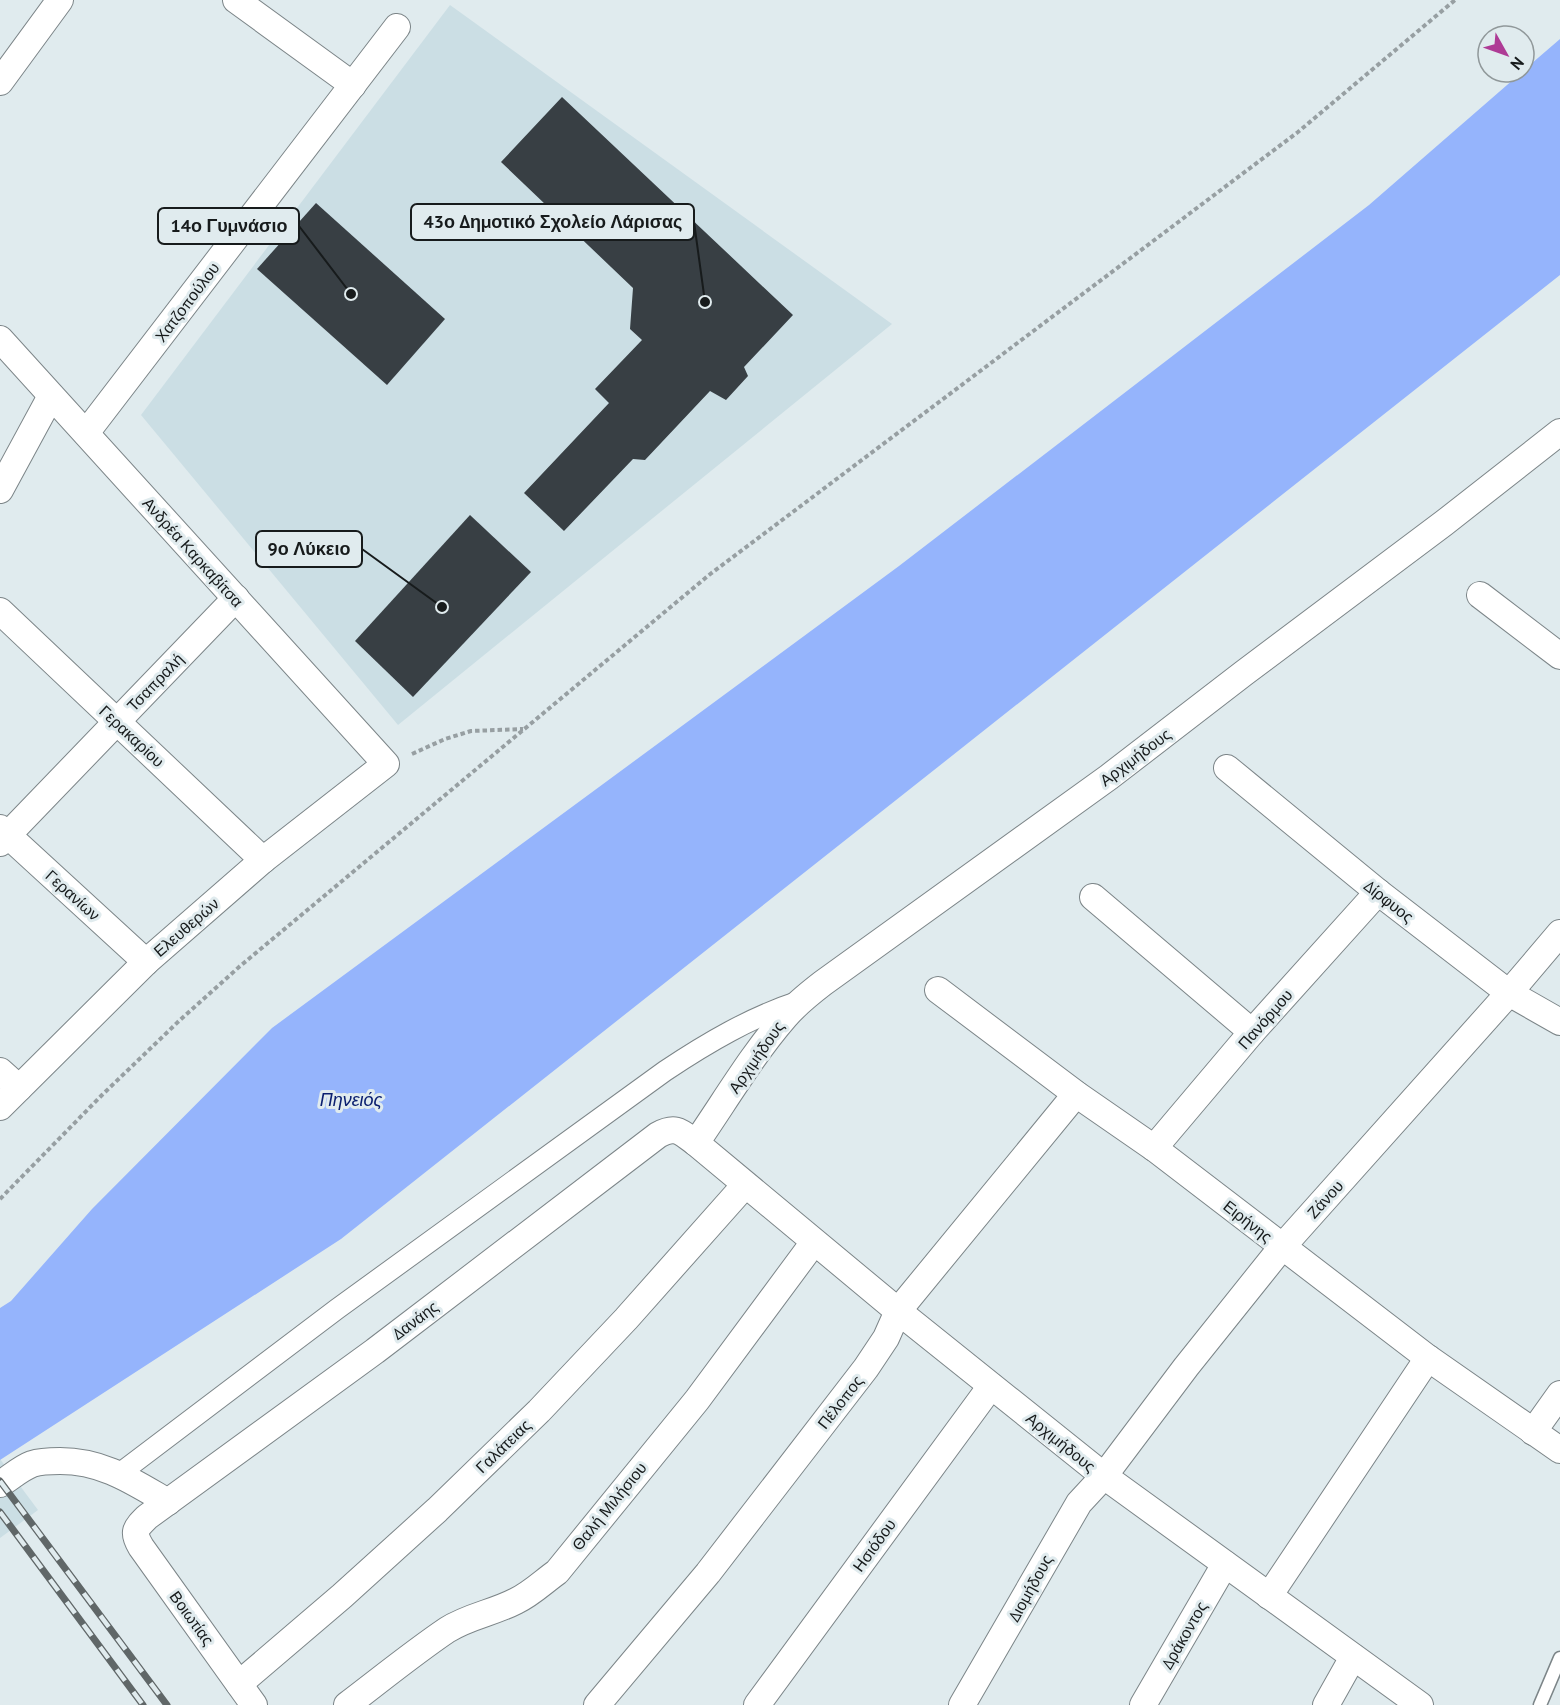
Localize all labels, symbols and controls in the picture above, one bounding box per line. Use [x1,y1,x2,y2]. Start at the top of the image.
north arrow [1476,24,1536,84]
text: N [1506,53,1529,74]
callout: 43ο Δημοτικό Σχολείο Λάρισας [411,204,694,240]
callout: 14ο Γυμνάσιο [158,208,299,244]
text: 43ο Δημοτικό Σχολείο Λάρισας [424,210,682,233]
text: 14ο Γυμνάσιο [171,214,287,237]
street label: Χατζοπούλου [151,258,223,346]
street label: Ανδρέα Καρκαβίτσα [138,493,248,611]
callout: 9ο Λύκειο [256,531,362,567]
text: 9ο Λύκειο [268,537,350,560]
street label: Τσαπραλή [122,649,188,715]
street label: Γερακαρίου [95,701,169,771]
street label: Αρχιμήδους [1096,724,1175,790]
street label: Γερανίων [42,865,104,925]
street label: Δίρφυος [1360,875,1418,927]
street label: Ελευθερών [149,893,223,961]
street label: Πανόρμου [1233,985,1297,1053]
street label: Αρχιμήδους [724,1017,788,1097]
water label: Πηνειός [320,1088,383,1111]
street label: Ζάνου [1303,1176,1347,1222]
street label: Ειρήνης [1219,1196,1277,1247]
street label: Δανάης [388,1296,442,1344]
street label: Πέλοπος [813,1371,867,1433]
street label: Αρχιμήδους [1022,1408,1100,1476]
street label: Γαλάτειας [471,1415,535,1477]
street label: Θαλή Μιλήσιου [567,1458,651,1554]
street label: Ησιόδου [848,1515,900,1575]
street label: Διομήδους [1003,1551,1057,1625]
street label: Βοιωτίας [166,1587,219,1649]
street label: Δράκοντος [1157,1597,1212,1672]

